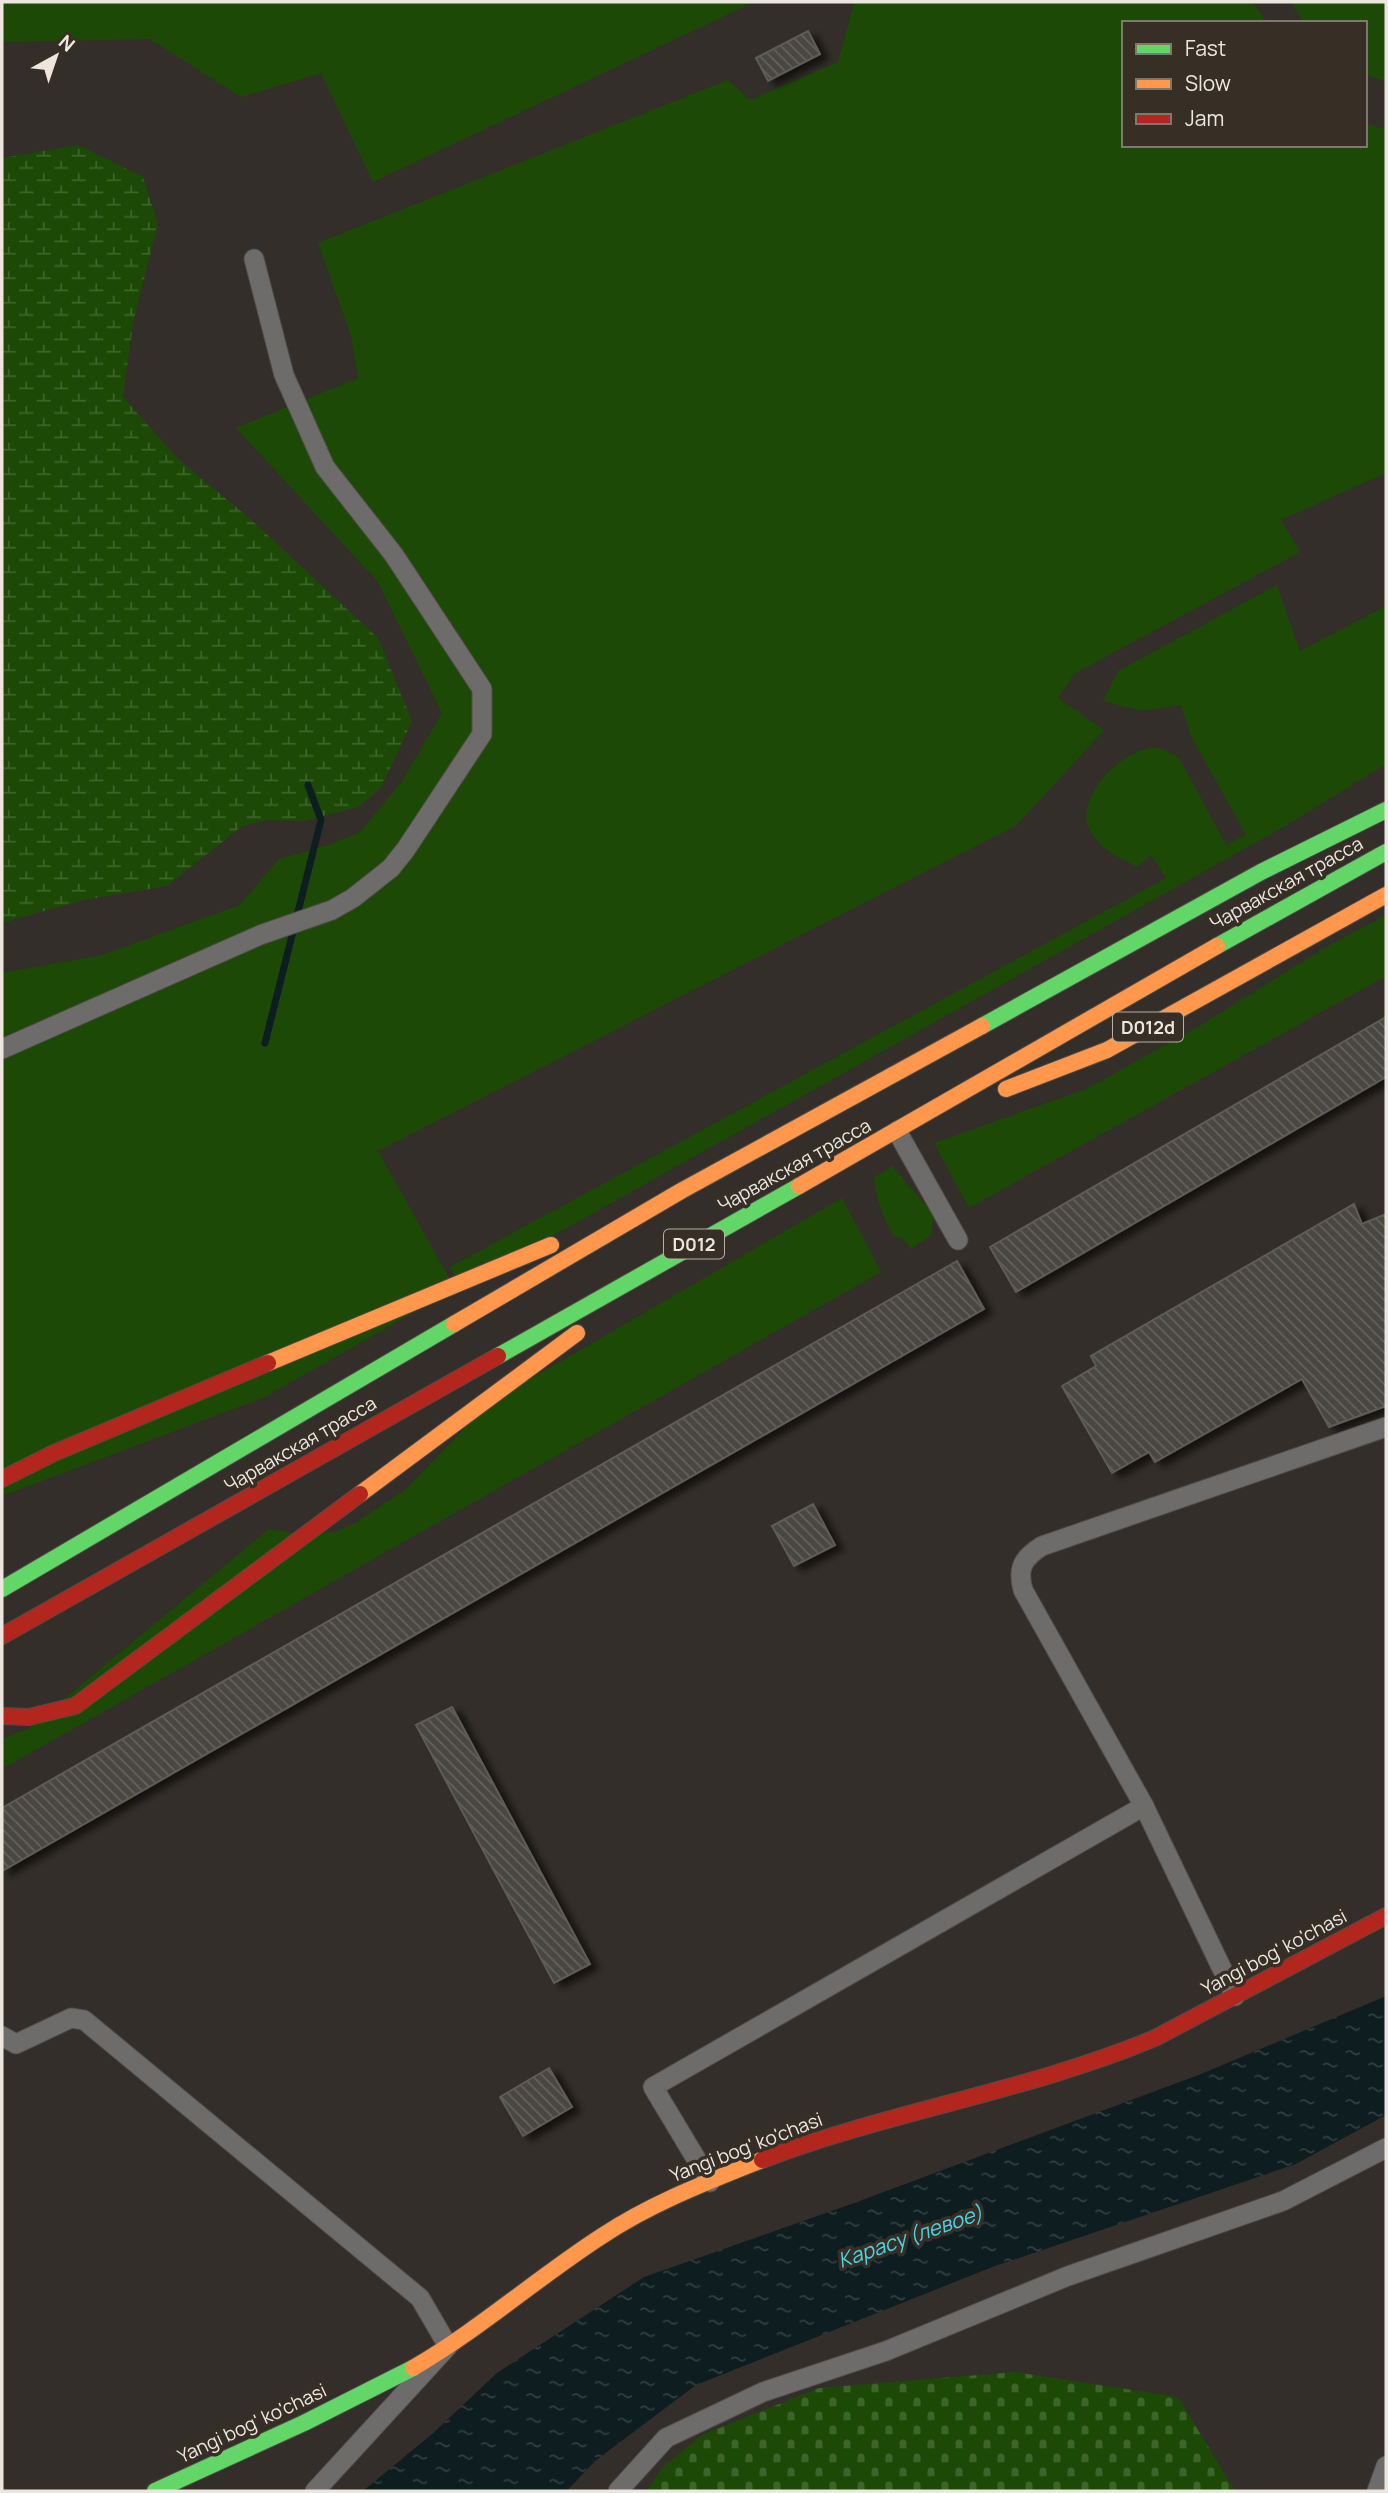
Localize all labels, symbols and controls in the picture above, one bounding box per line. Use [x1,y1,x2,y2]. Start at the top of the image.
north arrow [21,21,91,91]
legend [1122,21,1367,147]
text: N [53,29,81,57]
text: Fast [1185,34,1226,62]
text: Slow [1185,69,1231,97]
text: Jam [1185,104,1224,132]
street label: Чарвакская трасса [1205,830,1367,936]
road number: D012d [1113,1012,1183,1042]
street label: Чарвакская трасса [713,1112,875,1218]
road number: D012 [664,1230,724,1259]
street label: Чарвакская трасса [219,1390,381,1498]
street label: Yangi bog' ko'chasi [1197,1903,1351,2001]
street label: Yangi bog' ko'chasi [666,2106,826,2188]
water label: Карасу (левое) [834,2198,986,2274]
street label: Yangi bog' ko'chasi [173,2377,331,2469]

